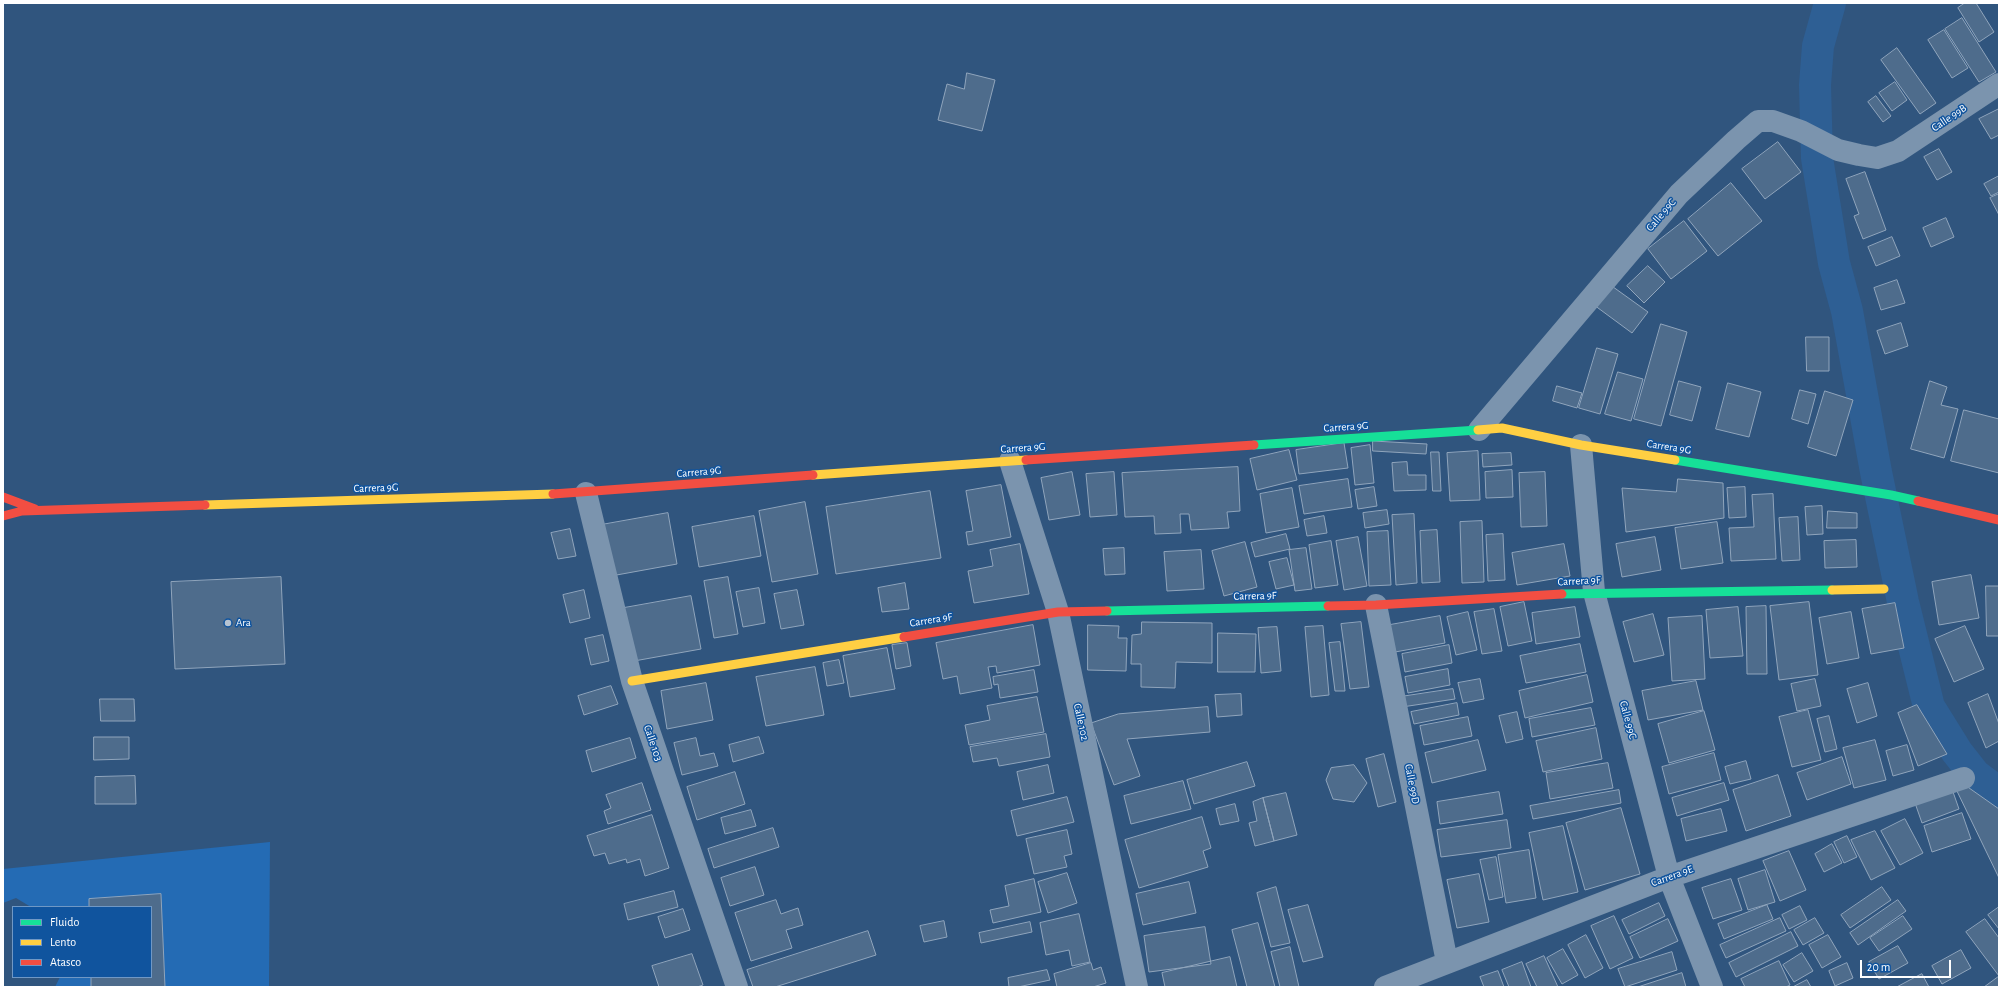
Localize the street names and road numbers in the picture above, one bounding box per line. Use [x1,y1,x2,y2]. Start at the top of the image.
street label: Calle 99B [1929,102,1969,134]
street label: Calle 99C [1643,196,1679,234]
street label: Carrera 9G [1323,419,1369,435]
street label: Carrera 9G [1646,437,1692,457]
street label: Carrera 9G [1000,440,1046,456]
street label: Carrera 9G [676,463,722,481]
street label: Carrera 9G [353,481,399,495]
street label: Carrera 9F [1557,573,1601,589]
street label: Carrera 9F [1233,589,1277,603]
street label: Carrera 9F [909,610,953,630]
street label: Calle 99C [1617,699,1639,741]
street label: Calle 102 [1071,702,1091,742]
street label: Calle 103 [641,723,665,763]
street label: Calle 99D [1402,763,1422,805]
street label: Carrera 9E [1649,862,1695,890]

